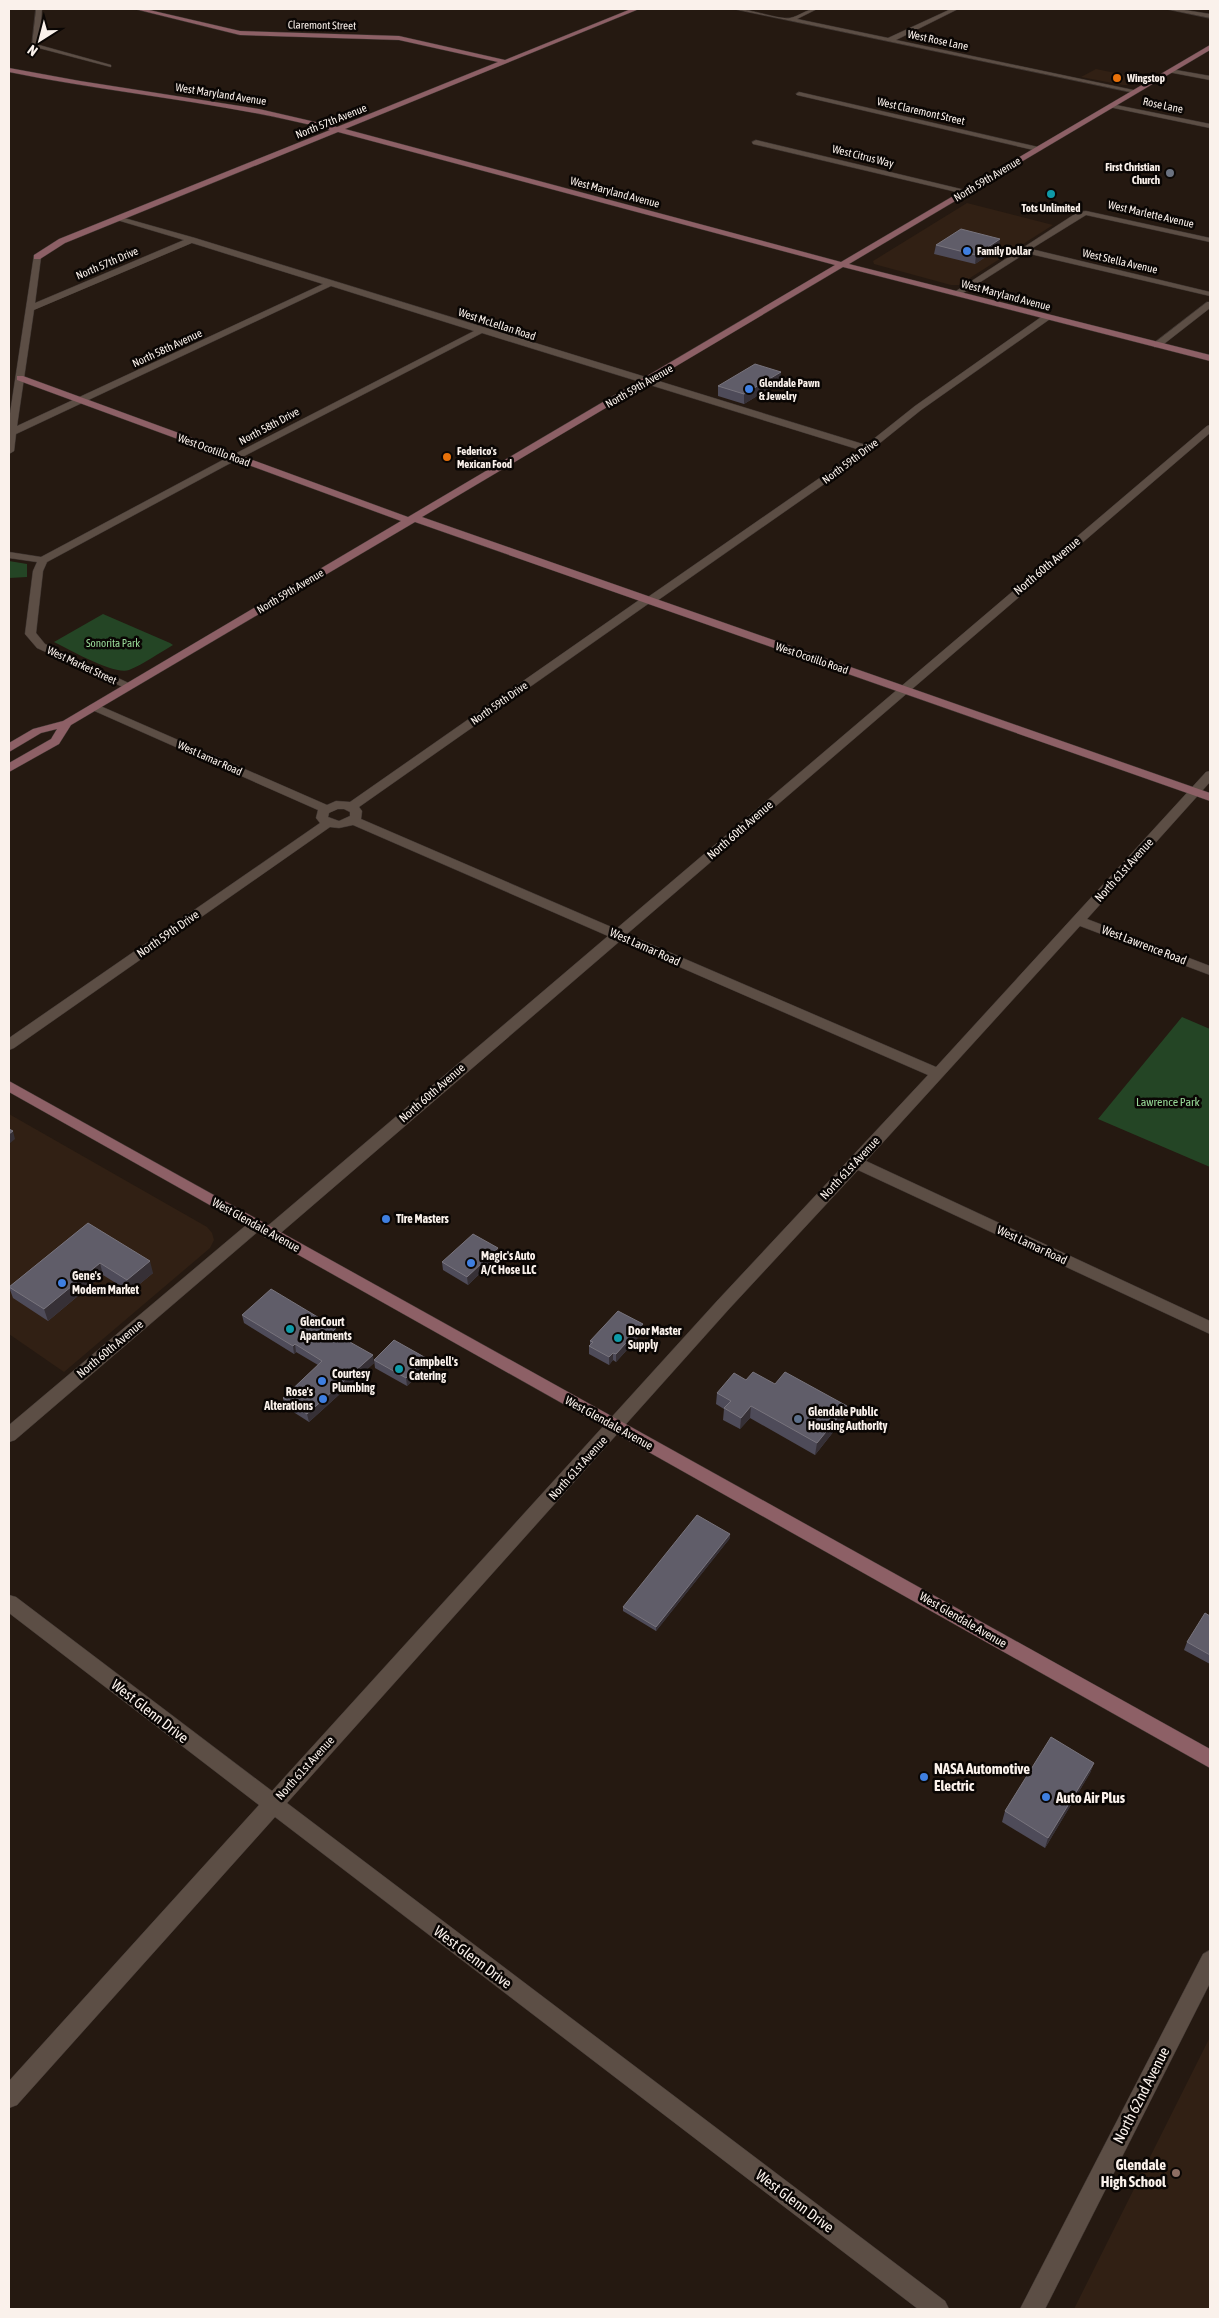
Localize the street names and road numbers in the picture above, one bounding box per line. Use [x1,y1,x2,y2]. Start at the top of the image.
street label: Claremont Street [288,18,356,32]
street label: West Rose Lane [906,28,970,52]
street label: West Maryland Avenue [175,81,267,107]
street label: West Claremont Street [876,95,966,127]
street label: Rose Lane [1142,95,1184,115]
street label: North 57th Avenue [294,101,368,141]
street label: West Citrus Way [831,143,896,170]
street label: North 59th Avenue [952,154,1022,204]
street label: West Maryland Avenue [569,174,661,210]
street label: West Marlette Avenue [1107,198,1195,230]
street label: North 57th Drive [74,244,140,282]
street label: West Stella Avenue [1081,247,1159,275]
street label: West Maryland Avenue [960,277,1052,313]
street label: West McLellan Road [457,306,537,342]
street label: North 58th Avenue [130,327,204,369]
street label: North 59th Avenue [603,362,675,410]
street label: North 58th Drive [237,405,301,447]
street label: West Ocotillo Road [176,431,252,469]
street label: North 59th Drive [820,436,880,486]
street label: North 60th Avenue [1011,534,1083,598]
street label: North 59th Avenue [255,566,325,616]
street label: West Ocotillo Road [774,640,850,676]
street label: West Market Street [45,644,119,686]
street label: North 59th Drive [468,679,530,727]
street label: West Lamar Road [176,738,244,778]
street label: North 60th Avenue [704,798,776,862]
street label: North 61st Avenue [1092,835,1156,905]
street label: North 59th Drive [134,907,202,961]
street label: West Lawrence Road [1100,922,1188,968]
street label: West Lamar Road [608,925,682,969]
street label: North 60th Avenue [396,1061,468,1125]
street label: North 61st Avenue [817,1134,883,1202]
street label: West Glendale Avenue [210,1195,302,1255]
street label: West Lamar Road [995,1223,1069,1267]
street label: North 60th Avenue [74,1317,146,1381]
street label: West Glendale Avenue [563,1393,655,1453]
street label: North 61st Avenue [546,1433,610,1503]
street label: West Glendale Avenue [917,1589,1009,1651]
street label: West Glenn Drive [108,1676,192,1747]
street label: North 61st Avenue [273,1733,337,1803]
street label: West Glenn Drive [431,1922,515,1992]
street label: North 62nd Avenue [1109,2044,1173,2146]
street label: West Glenn Drive [753,2166,837,2236]

